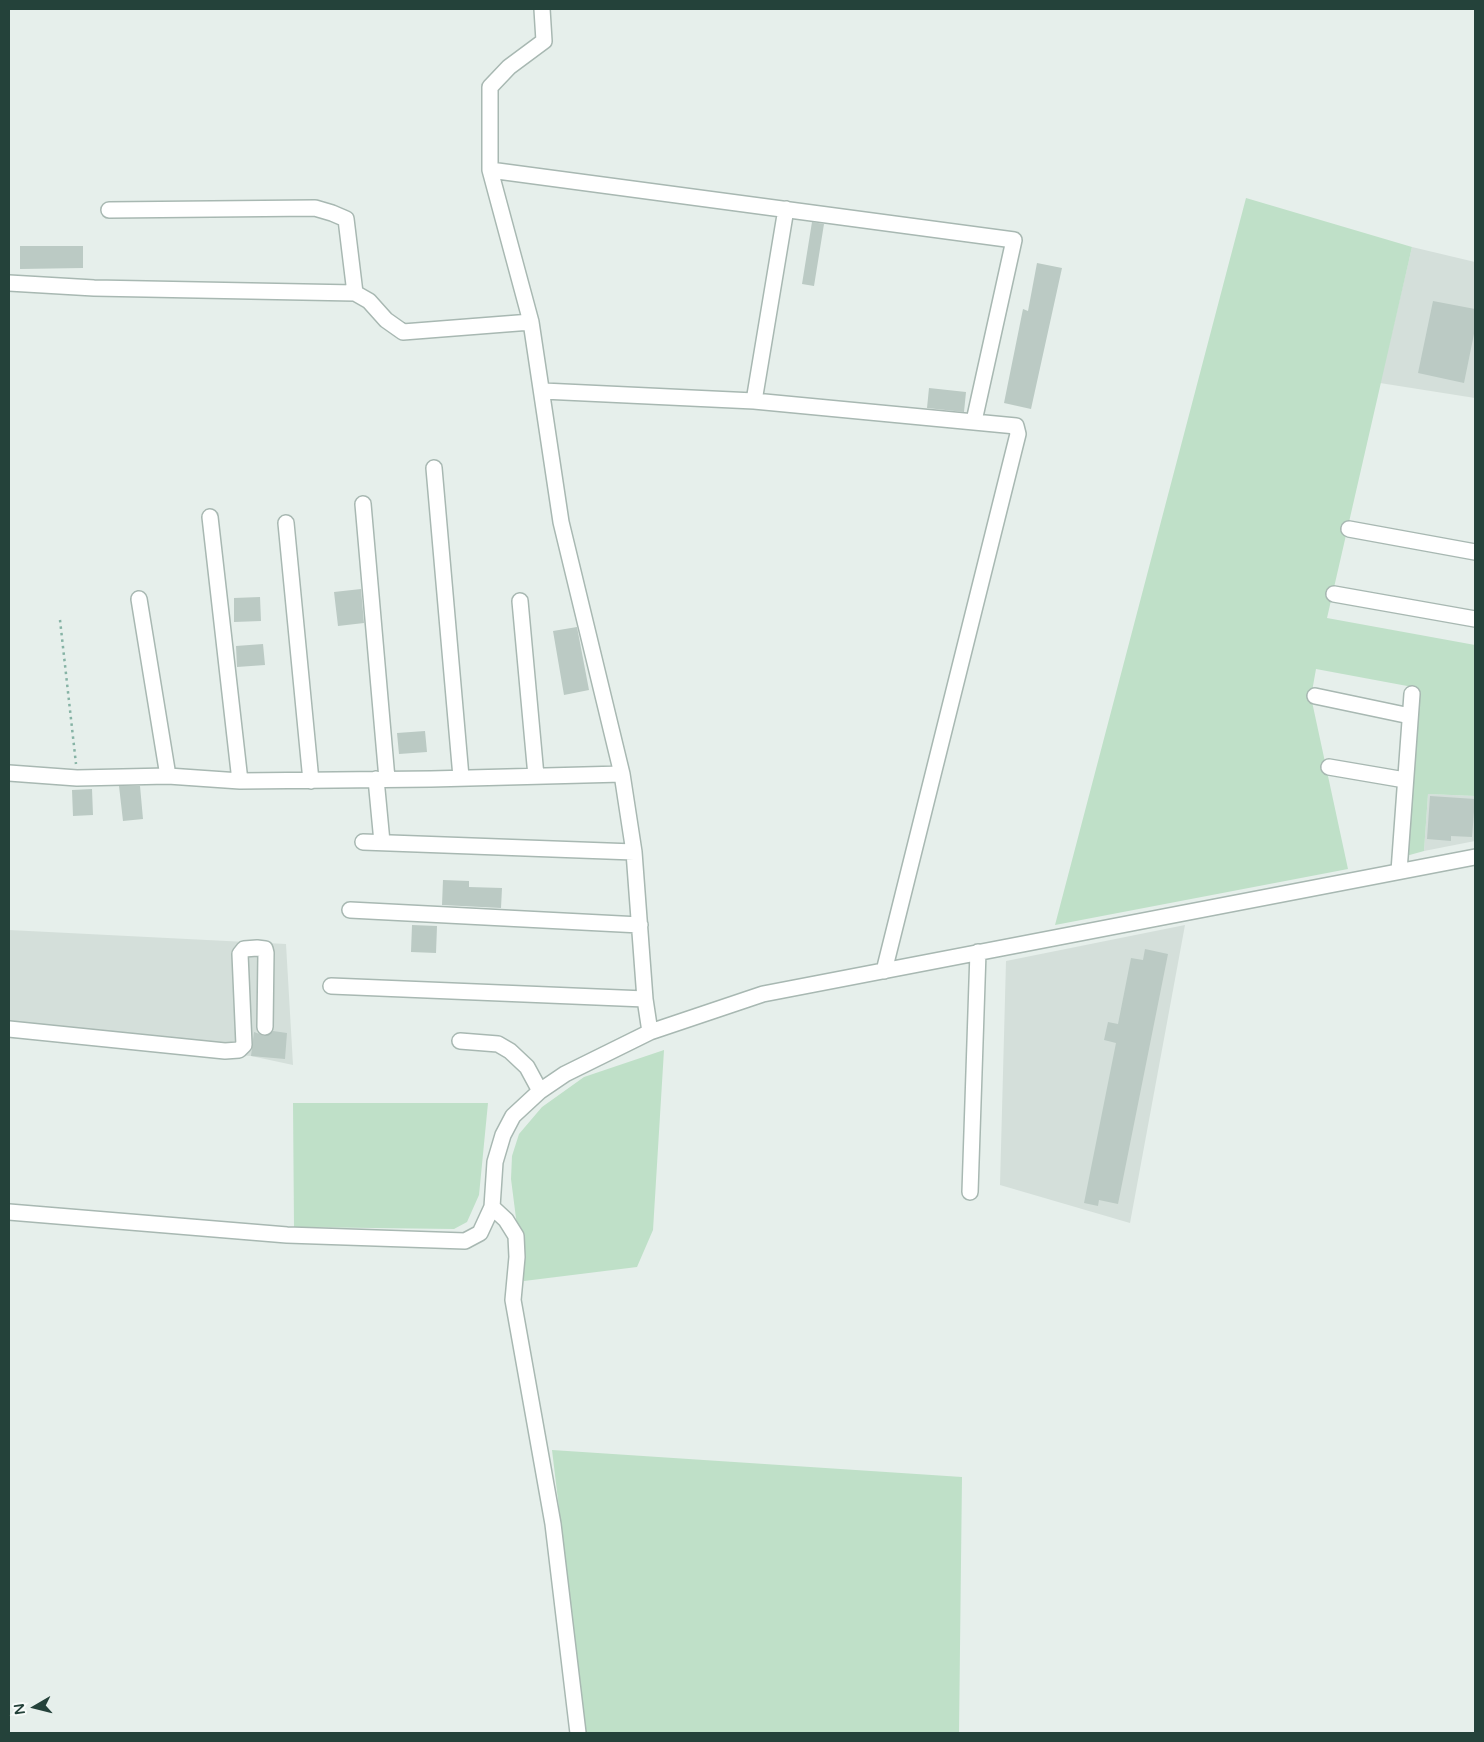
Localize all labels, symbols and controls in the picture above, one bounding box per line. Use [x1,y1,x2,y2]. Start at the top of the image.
north arrow [10,1682,60,1732]
text: N [10,1702,29,1716]

